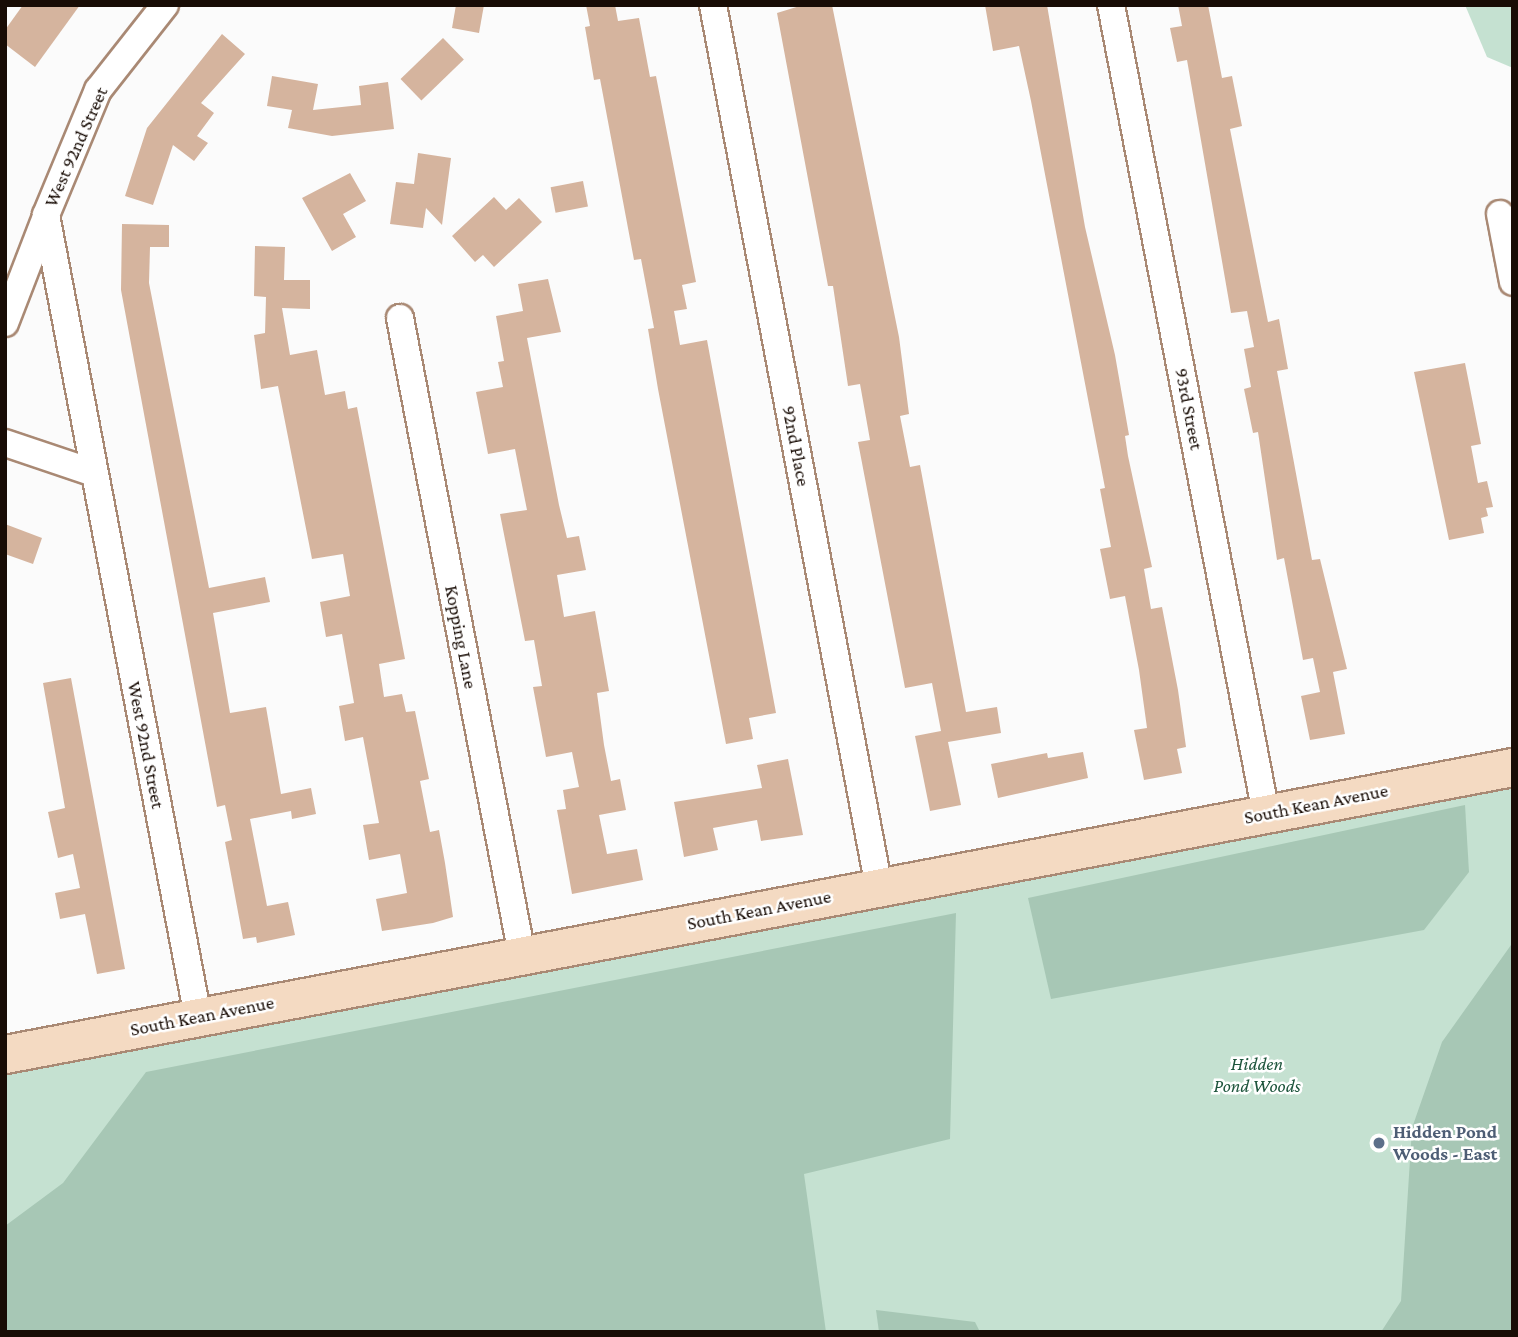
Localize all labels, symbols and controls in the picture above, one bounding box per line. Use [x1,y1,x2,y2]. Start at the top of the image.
street label: West 92nd Street [39,83,113,211]
street label: 93rd Street [1170,366,1208,452]
street label: 92nd Place [777,404,815,488]
street label: Kopping Lane [440,583,482,691]
street label: West 92nd Street [123,680,169,810]
street label: South Kean Avenue [1242,779,1390,829]
street label: South Kean Avenue [685,885,833,935]
street label: South Kean Avenue [128,991,276,1041]
park label: Hidden Pond Woods [1213,1053,1301,1097]
place label: Hidden Pond Woods - East [1393,1121,1497,1165]
marker: Hidden Pond Woods - East [1371,1135,1387,1151]

